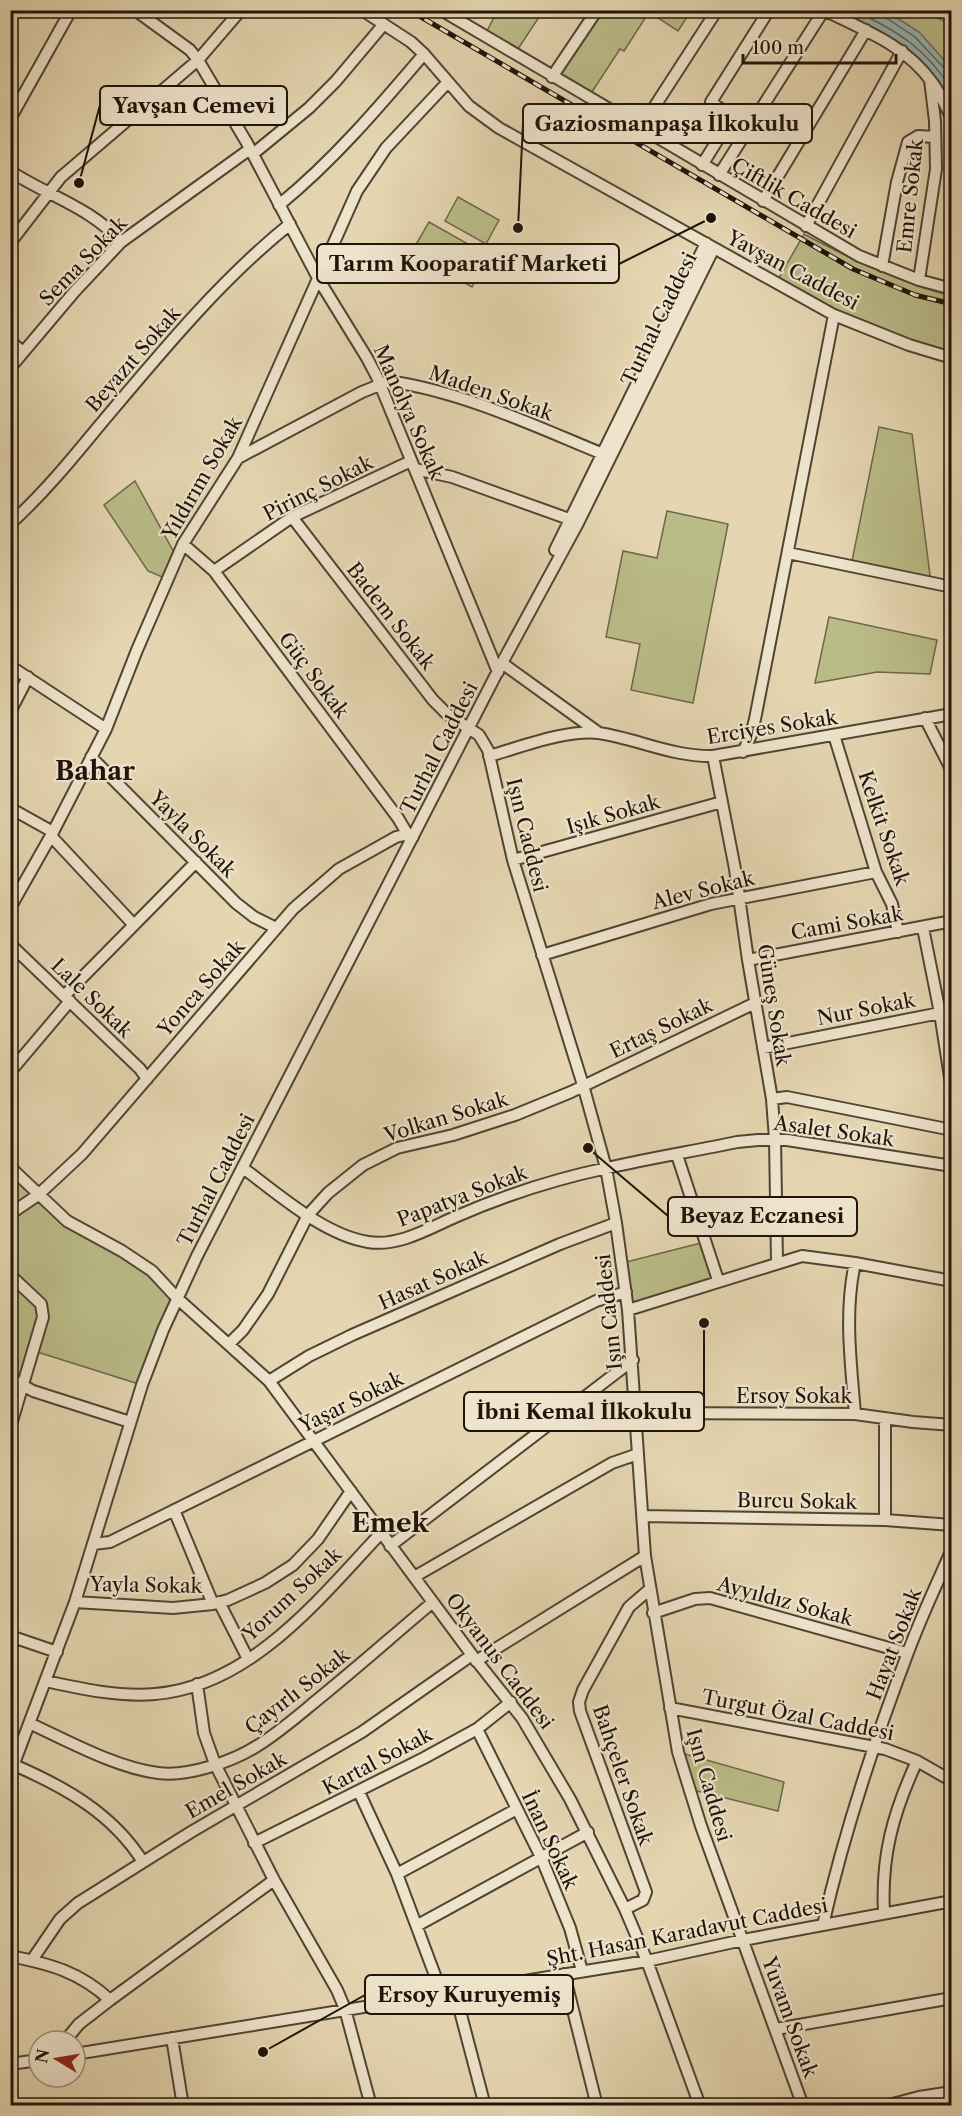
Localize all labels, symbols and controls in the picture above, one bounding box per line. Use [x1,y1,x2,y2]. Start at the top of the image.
scale bar [743,27,896,65]
text: 100 m [752,37,804,59]
callout: Yavşan Cemevi [100,86,287,125]
text: Yavşan Cemevi [112,93,276,118]
callout: Gaziosmanpaşa İlkokulu [523,104,812,143]
text: Gaziosmanpaşa İlkokulu [535,111,800,136]
street label: Emre Sokak [892,136,928,254]
street label: Çiftlik Caddesi [727,153,861,243]
street label: Sema Sokak [34,210,133,311]
street label: Yavşan Caddesi [722,225,863,315]
callout: Tarım Kooparatif Marketi [317,244,619,283]
street label: Turhal Caddesi [616,248,702,390]
text: Tarım Kooparatif Marketi [329,251,608,276]
street label: Beyazıt Sokak [81,300,186,417]
street label: Manolya Sokak [369,341,450,484]
street label: Maden Sokak [426,361,557,426]
street label: Yıldırım Sokak [156,411,248,545]
street label: Pirinç Sokak [259,449,378,526]
street label: Badem Sokak [342,558,441,675]
street label: Güç Sokak [274,627,355,724]
street label: Turhal Caddesi [395,678,483,818]
street label: Erciyes Sokak [705,705,840,749]
district label: Bahar [55,755,135,787]
street label: Kelkit Sokak [853,767,915,890]
street label: Işın Caddesi [501,776,553,894]
street label: Yayla Sokak [144,785,242,883]
street label: Işık Sokak [563,789,664,839]
street label: Alev Sokak [648,865,758,915]
street label: Cami Sokak [789,901,906,945]
street label: Yonca Sokak [152,934,250,1042]
street label: Güneş Sokak [752,942,796,1069]
street label: Lale Sokak [46,953,139,1044]
street label: Nur Sokak [815,987,918,1030]
street label: Ertaş Sokak [606,992,718,1063]
street label: Volkan Sokak [380,1086,512,1147]
street label: Turhal Caddesi [172,1110,260,1250]
street label: Asalet Sokak [771,1111,897,1152]
street label: Papatya Sokak [394,1160,532,1232]
callout: Beyaz Eczanesi [668,1197,857,1236]
text: Beyaz Eczanesi [680,1203,845,1228]
street label: Hasat Sokak [375,1245,492,1315]
street label: Işın Caddesi [591,1253,627,1371]
street label: Yaşar Sokak [294,1366,408,1438]
street label: Ersoy Sokak [736,1384,853,1408]
callout: İbni Kemal İlkokulu [464,1392,704,1431]
text: İbni Kemal İlkokulu [476,1399,692,1424]
street label: Burcu Sokak [737,1488,859,1514]
district label: Emek [351,1507,430,1539]
street label: Yorum Sokak [237,1541,347,1647]
street label: Ayyıldız Sokak [714,1571,857,1631]
street label: Yayla Sokak [89,1572,204,1598]
street label: Hayat Sokak [862,1583,927,1703]
street label: Okyanus Caddesi [441,1588,559,1734]
street label: Çayırlı Sokak [240,1642,355,1739]
street label: Turgut Özal Caddesi [700,1684,896,1745]
street label: Bahçeler Sokak [588,1702,659,1850]
street label: Kartal Sokak [318,1721,437,1800]
street label: Işın Caddesi [681,1726,737,1844]
street label: Emel Sokak [181,1746,292,1823]
street label: İnan Sokak [517,1786,585,1894]
street label: Şht. Hasan Karadavut Caddesi [544,1893,830,1971]
street label: Yuvam Sokak [757,1952,823,2082]
callout: Ersoy Kuruyemiş [365,1975,573,2014]
text: Ersoy Kuruyemiş [377,1982,561,2007]
north arrow [27,2029,87,2089]
text: N [31,2047,53,2065]

